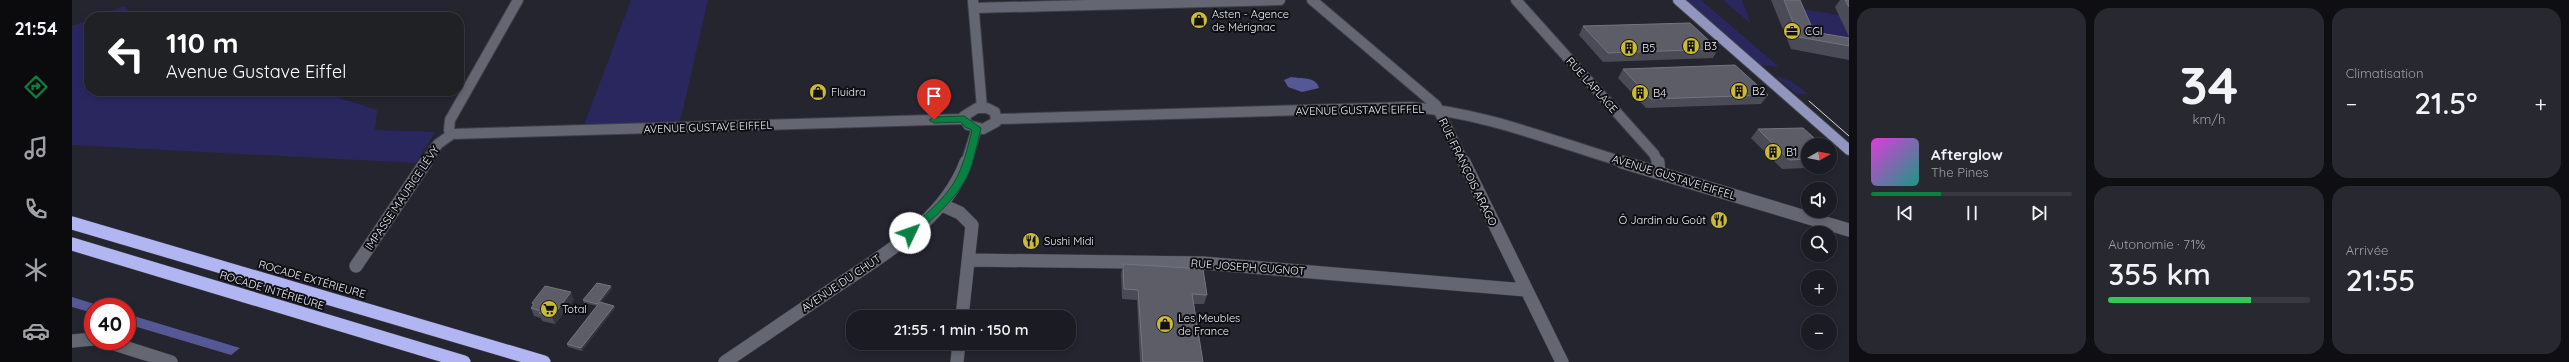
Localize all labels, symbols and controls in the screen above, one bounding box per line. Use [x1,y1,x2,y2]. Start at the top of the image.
place label: Asten - Agence de Mérignac [1212,7,1289,34]
shop icon: Asten - Agence de Mérignac [1189,10,1209,30]
text: 21:54 [14,17,58,40]
office icon: CGI [1782,21,1802,41]
place label: CGI [1805,24,1823,38]
text: 110 m [166,25,239,60]
icon: left [100,28,152,80]
building icon: B3 [1681,36,1701,56]
building icon: B5 [1619,38,1639,58]
place label: B3 [1704,39,1717,53]
place label: B5 [1642,41,1655,55]
text: 34 [2180,52,2238,117]
street label: RUE LAPLACE [1563,54,1621,116]
text: Avenue Gustave Eiffel [166,60,346,83]
text: Climatisation [2346,65,2423,81]
icon: directions [22,73,50,101]
pin [917,79,951,120]
building icon: B2 [1729,81,1749,101]
shop icon: Fluidra [808,82,828,102]
building icon: B4 [1630,83,1650,103]
place label: B2 [1752,84,1765,98]
text: 21.5° [2414,84,2478,122]
place label: Fluidra [831,85,866,99]
icon: arrive [923,85,945,107]
place label: B4 [1653,86,1666,100]
text: − [2346,90,2357,118]
text: + [2535,90,2547,118]
street label: AVENUE GUSTAVE EIFFEL [1296,102,1425,118]
text: km/h [2193,111,2225,127]
street label: RUE FRANÇOIS ARAGO [1436,116,1500,228]
street label: AVENUE GUSTAVE EIFFEL [643,118,773,136]
icon: music [22,134,50,162]
north arrow [1801,138,1837,174]
map controls [1801,138,1837,350]
building icon: B1 [1763,142,1783,162]
street label: IMPASSE MAURICE LÉVY [362,143,442,253]
place label: B1 [1786,145,1797,159]
text: Afterglow [1931,145,2003,164]
street label: AVENUE GUSTAVE EIFFEL [1610,151,1738,203]
text: The Pines [1931,164,1989,180]
button: sound [1801,182,1837,218]
icon: phone [22,195,50,223]
icon: previous [1894,202,1916,224]
icon: pause [1961,202,1983,224]
icon: next [2028,202,2050,224]
restaurant icon: Ô Jardin du Goût [1709,210,1729,230]
position arrow [889,212,931,254]
place label: Ô Jardin du Goût [1619,213,1706,227]
button: search [1801,226,1837,262]
restaurant icon: Sushi Midi [1021,231,1041,251]
place label: Sushi Midi [1044,234,1094,248]
text: Autonomie · 71% [2108,236,2205,252]
text: Arrivée [2346,242,2388,258]
street label: AVENUE DU CHUT [798,251,884,315]
text: 355 km [2108,255,2211,293]
icon: climate [22,256,50,284]
street label: RUE JOSEPH CUGNOT [1190,256,1306,278]
street label: ROCADE EXTÉRIEURE [257,257,367,301]
text: 21:55 [2346,261,2415,299]
street label: ROCADE INTÉRIEURE [218,267,326,313]
button: + [1801,270,1837,306]
speed limit sign: 40 [84,298,136,350]
supermarket icon: Total [539,299,559,319]
place label: Total [562,302,587,316]
place label: Les Meubles de France [1178,311,1240,338]
shop icon: Les Meubles de France [1155,314,1175,334]
button: − [1801,314,1837,350]
icon: car [22,317,50,345]
text: 21:55 · 1 min · 150 m [893,320,1029,339]

